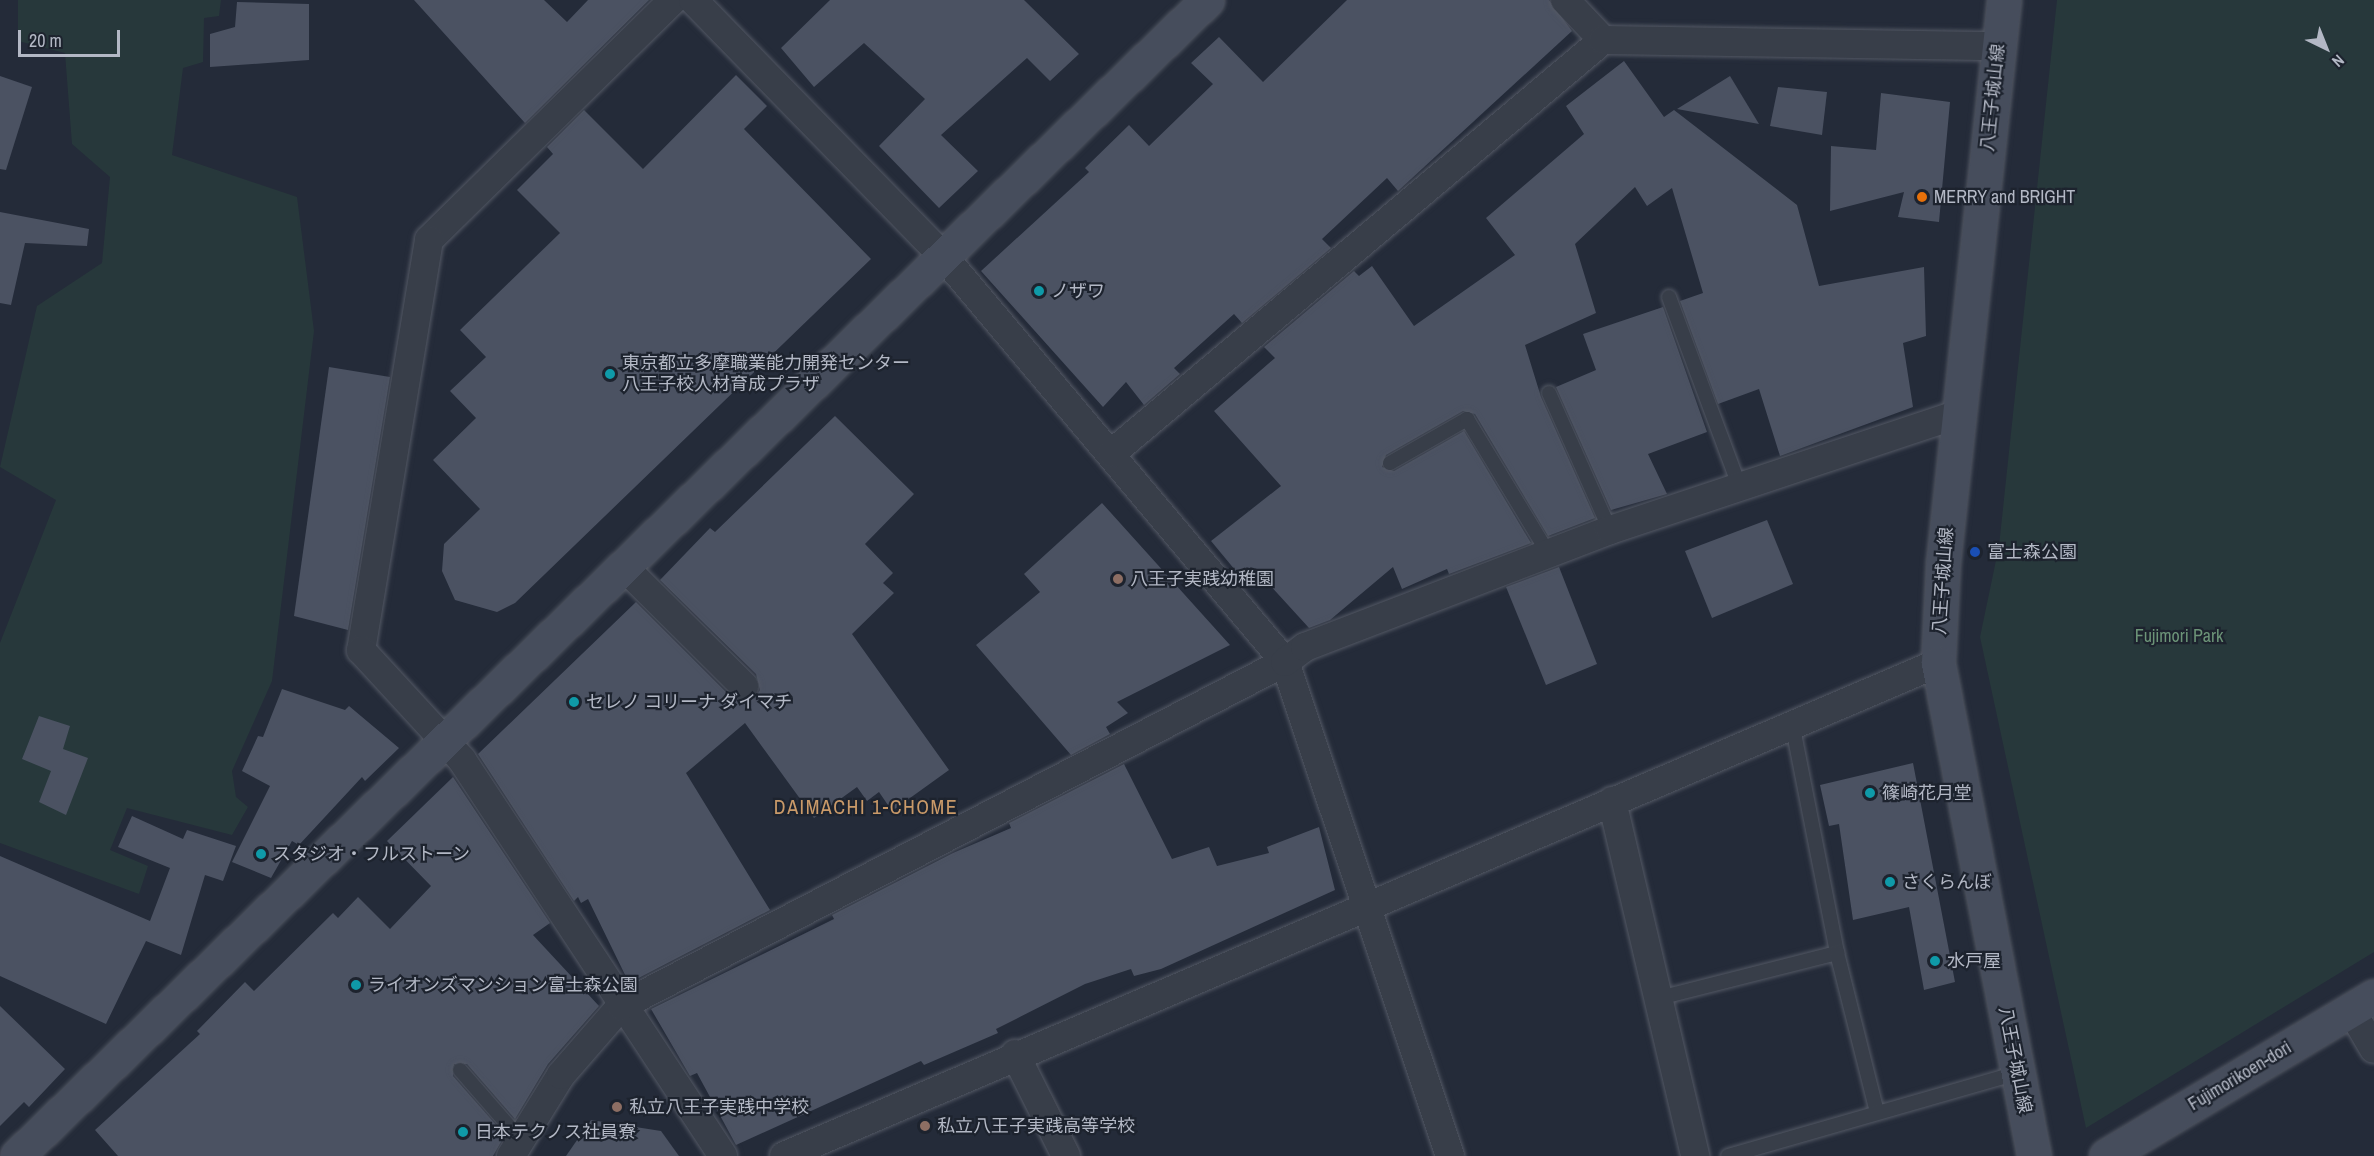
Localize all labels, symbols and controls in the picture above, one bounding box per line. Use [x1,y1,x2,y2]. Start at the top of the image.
scale bar [21,18,123,56]
north arrow [2296,18,2356,78]
text: 20 m [29,28,62,53]
street label: 八王子城山線 [1977,43,2009,153]
text: N [2327,50,2349,72]
place label: MERRY and BRIGHT [1934,186,2076,208]
marker: MERRY and BRIGHT [1915,190,1929,204]
place label: ノザワ [1051,280,1105,302]
marker: ノザワ [1032,284,1046,298]
place label: 東京都立多摩職業能力開発センター 八王子校人材育成プラザ [622,353,910,395]
marker: 東京都立多摩職業能力開発センター 八王子校人材育成プラザ [603,367,617,381]
street label: 八王子城山線 [1928,526,1958,636]
place label: 富士森公園 [1987,541,2077,563]
marker: 富士森公園 [1968,545,1982,559]
place label: 八王子実践幼稚園 [1130,568,1274,590]
marker: 八王子実践幼稚園 [1111,572,1125,586]
park label: Fujimori Park [2135,625,2223,647]
place label: セレノ コリーナ ダイマチ [586,691,792,713]
marker: セレノ コリーナ ダイマチ [567,695,581,709]
place label: 篠崎花月堂 [1882,782,1972,804]
marker: 篠崎花月堂 [1863,786,1877,800]
district label: DAIMACHI 1-CHOME [774,794,958,818]
place label: スタジオ・フルストーン [273,843,471,865]
marker: スタジオ・フルストーン [254,847,268,861]
place label: さくらんぼ [1902,871,1992,893]
marker: さくらんぼ [1883,875,1897,889]
place label: 水戸屋 [1947,950,2001,972]
marker: 水戸屋 [1928,954,1942,968]
place label: ライオンズマンション富士森公園 [368,974,638,996]
marker: ライオンズマンション富士森公園 [349,978,363,992]
street label: 八王子城山線 [1994,1005,2036,1115]
street label: Fujimorikoen-dori [2185,1037,2295,1115]
place label: 私立八王子実践中学校 [629,1096,809,1118]
marker: 私立八王子実践中学校 [610,1100,624,1114]
place label: 私立八王子実践高等学校 [937,1115,1135,1137]
marker: 私立八王子実践高等学校 [918,1119,932,1133]
place label: 日本テクノス社員寮 [475,1121,637,1143]
marker: 日本テクノス社員寮 [456,1125,470,1139]

